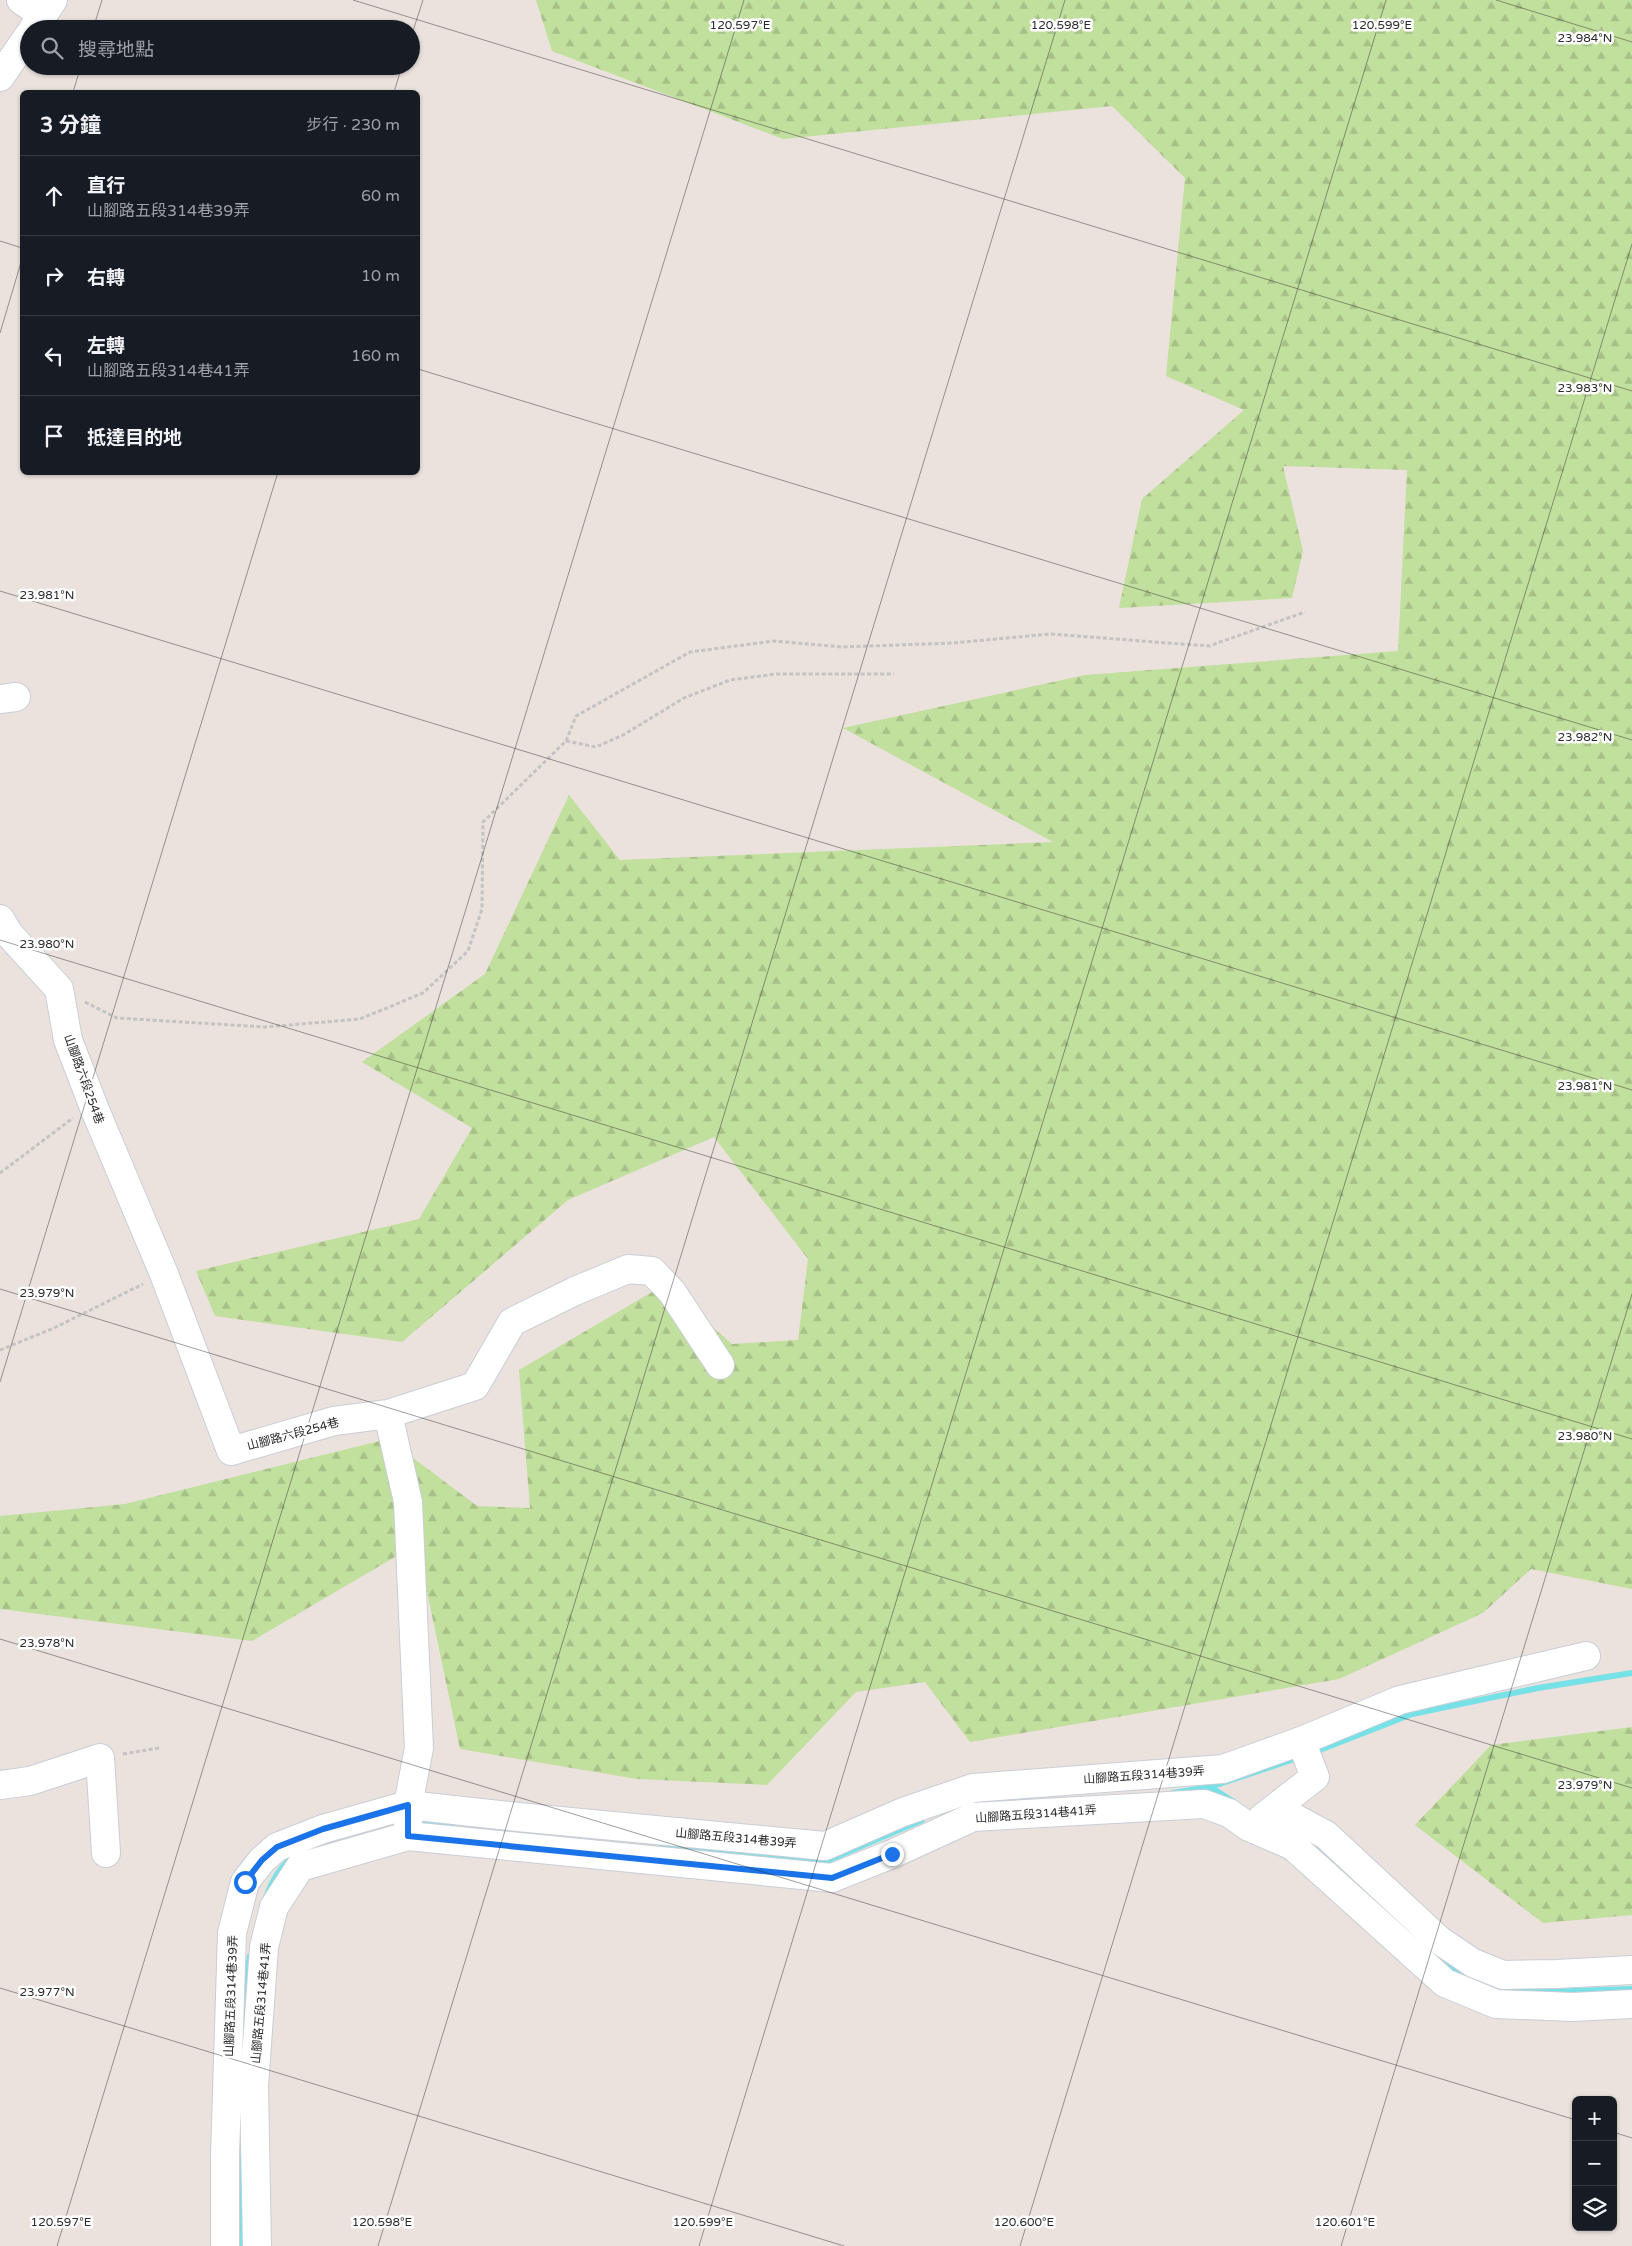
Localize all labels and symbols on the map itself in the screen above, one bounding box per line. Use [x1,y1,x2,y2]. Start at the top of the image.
text: 120.597°E [710,18,771,32]
text: 120.598°E [1031,18,1092,32]
text: 120.599°E [1352,18,1413,32]
text: 23.984°N [1558,31,1612,45]
text: 23.983°N [1558,381,1612,395]
text: 23.981°N [20,588,74,602]
text: 23.982°N [1558,730,1612,744]
text: 23.980°N [20,937,74,951]
street label: 山腳路六段254巷 [61,1032,107,1126]
text: 23.981°N [1558,1079,1612,1093]
text: 23.979°N [20,1286,74,1300]
street label: 山腳路六段254巷 [245,1415,341,1453]
text: 23.980°N [1558,1429,1612,1443]
text: 23.978°N [20,1636,74,1650]
street label: 山腳路五段314巷39弄 [1083,1764,1205,1786]
text: 23.979°N [1558,1778,1612,1792]
street label: 山腳路五段314巷41弄 [975,1803,1097,1825]
street label: 山腳路五段314巷39弄 [675,1826,797,1850]
route end [881,1843,904,1866]
route start [234,1871,257,1894]
street label: 山腳路五段314巷39弄 [222,1935,240,2057]
street label: 山腳路五段314巷41弄 [249,1942,273,2064]
text: 23.977°N [19,1985,75,1999]
text: 120.597°E [31,2215,92,2229]
text: 120.598°E [352,2215,413,2229]
text: 120.599°E [673,2215,734,2229]
text: 120.600°E [994,2215,1055,2229]
text: 120.601°E [1315,2215,1376,2229]

